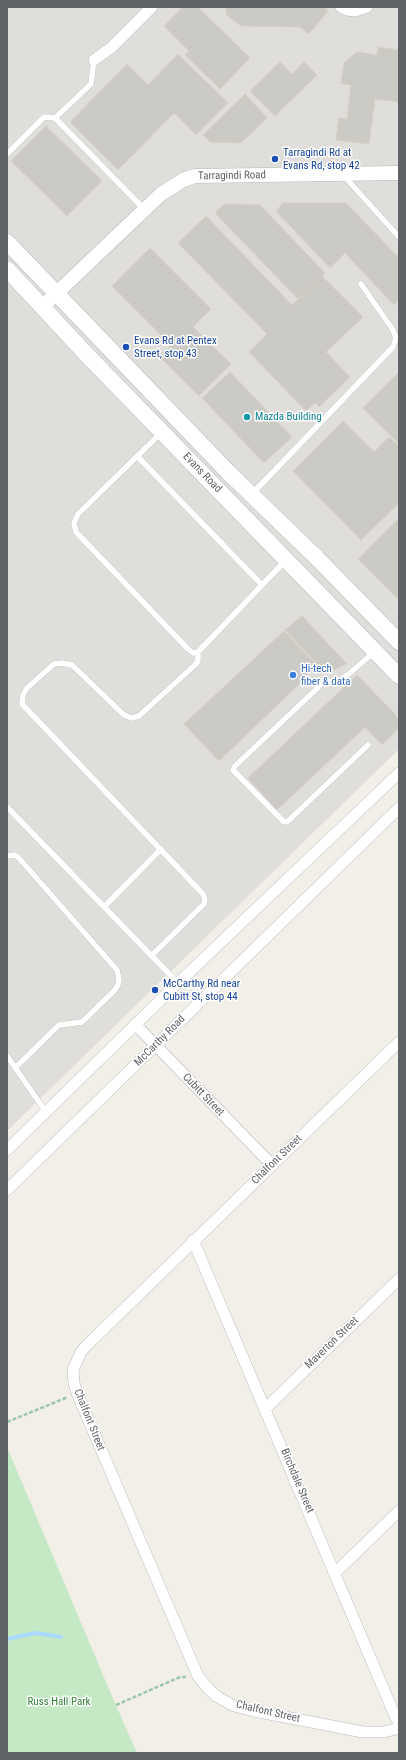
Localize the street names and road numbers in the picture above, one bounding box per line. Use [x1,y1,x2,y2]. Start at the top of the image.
street label: Tarragindi Road [198,169,266,183]
street label: Evans Road [180,450,224,496]
street label: McCarthy Road [132,1013,188,1069]
street label: Cubitt Street [179,1071,227,1119]
street label: Chalfont Street [249,1133,305,1187]
street label: Maverton Street [303,1314,361,1372]
street label: Chalfont Street [71,1387,107,1453]
street label: Birchdale Street [277,1447,317,1515]
street label: Chalfont Street [235,1698,301,1726]

